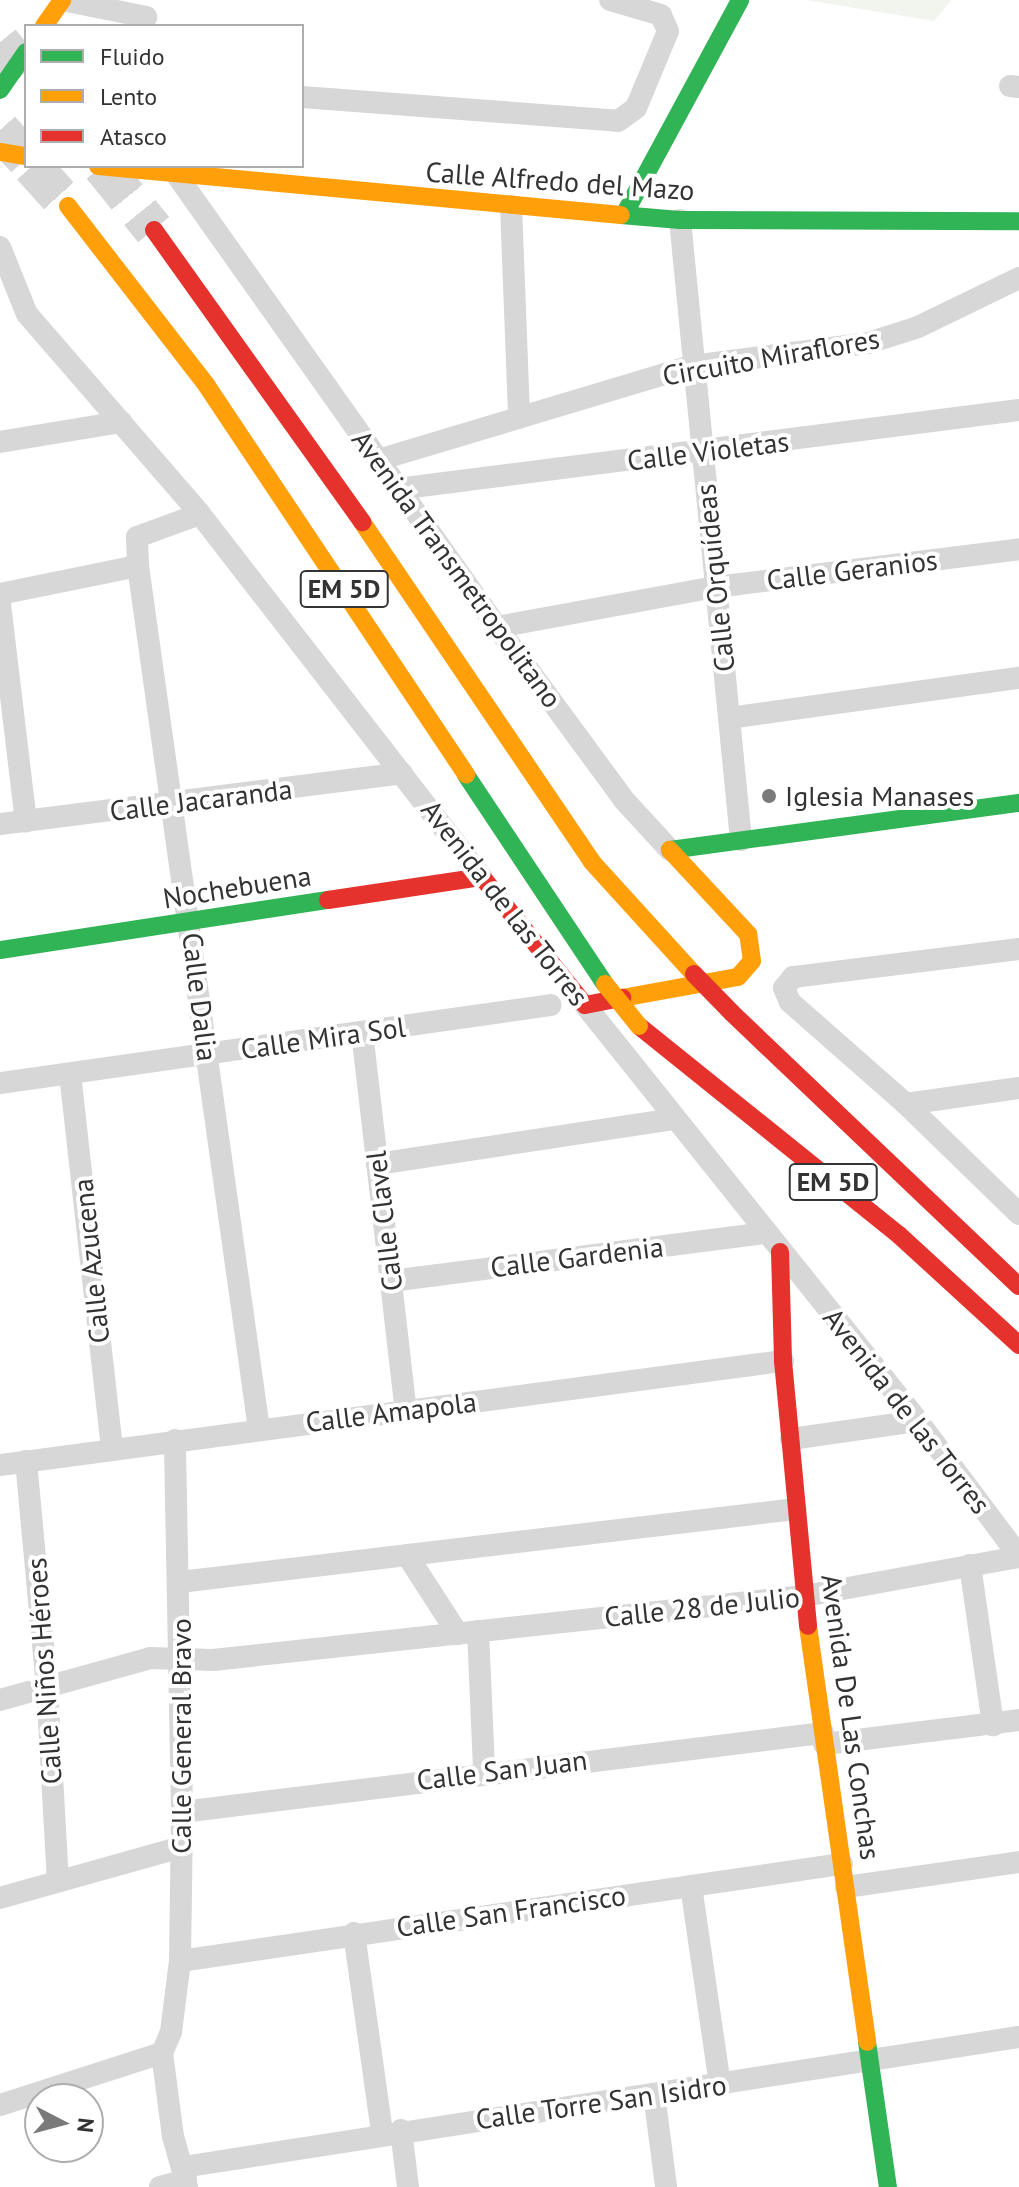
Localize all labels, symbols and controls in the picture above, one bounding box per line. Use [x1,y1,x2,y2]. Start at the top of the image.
legend [24,24,304,168]
text: Fluido [100,41,165,72]
text: Lento [100,81,157,112]
text: Atasco [100,121,167,152]
street label: Calle Alfredo del Mazo [424,155,696,207]
street label: Circuito Miraflores [660,321,882,393]
street label: Avenida Transmetropolitano [345,423,569,715]
street label: Calle Violetas [625,424,791,478]
street label: Calle Orquídeas [688,482,742,674]
street label: Calle Geranios [765,543,939,597]
road number: EM 5D [298,567,390,611]
street label: Calle Jacaranda [108,772,294,828]
place label: Iglesia Manases [785,779,974,813]
marker: Iglesia Manases [760,787,778,805]
street label: Avenida de las Torres [414,793,596,1013]
street label: Nochebuena [160,859,314,915]
street label: Calle Dalia [175,931,225,1063]
street label: Calle Mira Sol [238,1010,408,1066]
street label: Calle Clavel [359,1149,409,1293]
road number: EM 5D [787,1160,879,1204]
street label: Calle Azucena [66,1177,116,1345]
street label: Calle Gardenia [489,1230,665,1284]
street label: Avenida de las Torres [816,1301,998,1521]
street label: Calle Amapola [303,1385,479,1439]
street label: Calle Niños Héroes [19,1557,69,1785]
street label: Avenida De Las Conchas [814,1572,888,1862]
street label: Calle 28 de Julio [603,1580,801,1634]
street label: Calle General Bravo [164,1618,198,1854]
street label: Calle San Juan [415,1743,589,1797]
street label: Calle San Francisco [394,1878,628,1944]
street label: Calle Torre San Isidro [473,2068,729,2136]
north arrow [24,2083,104,2163]
text: N [71,2117,101,2134]

